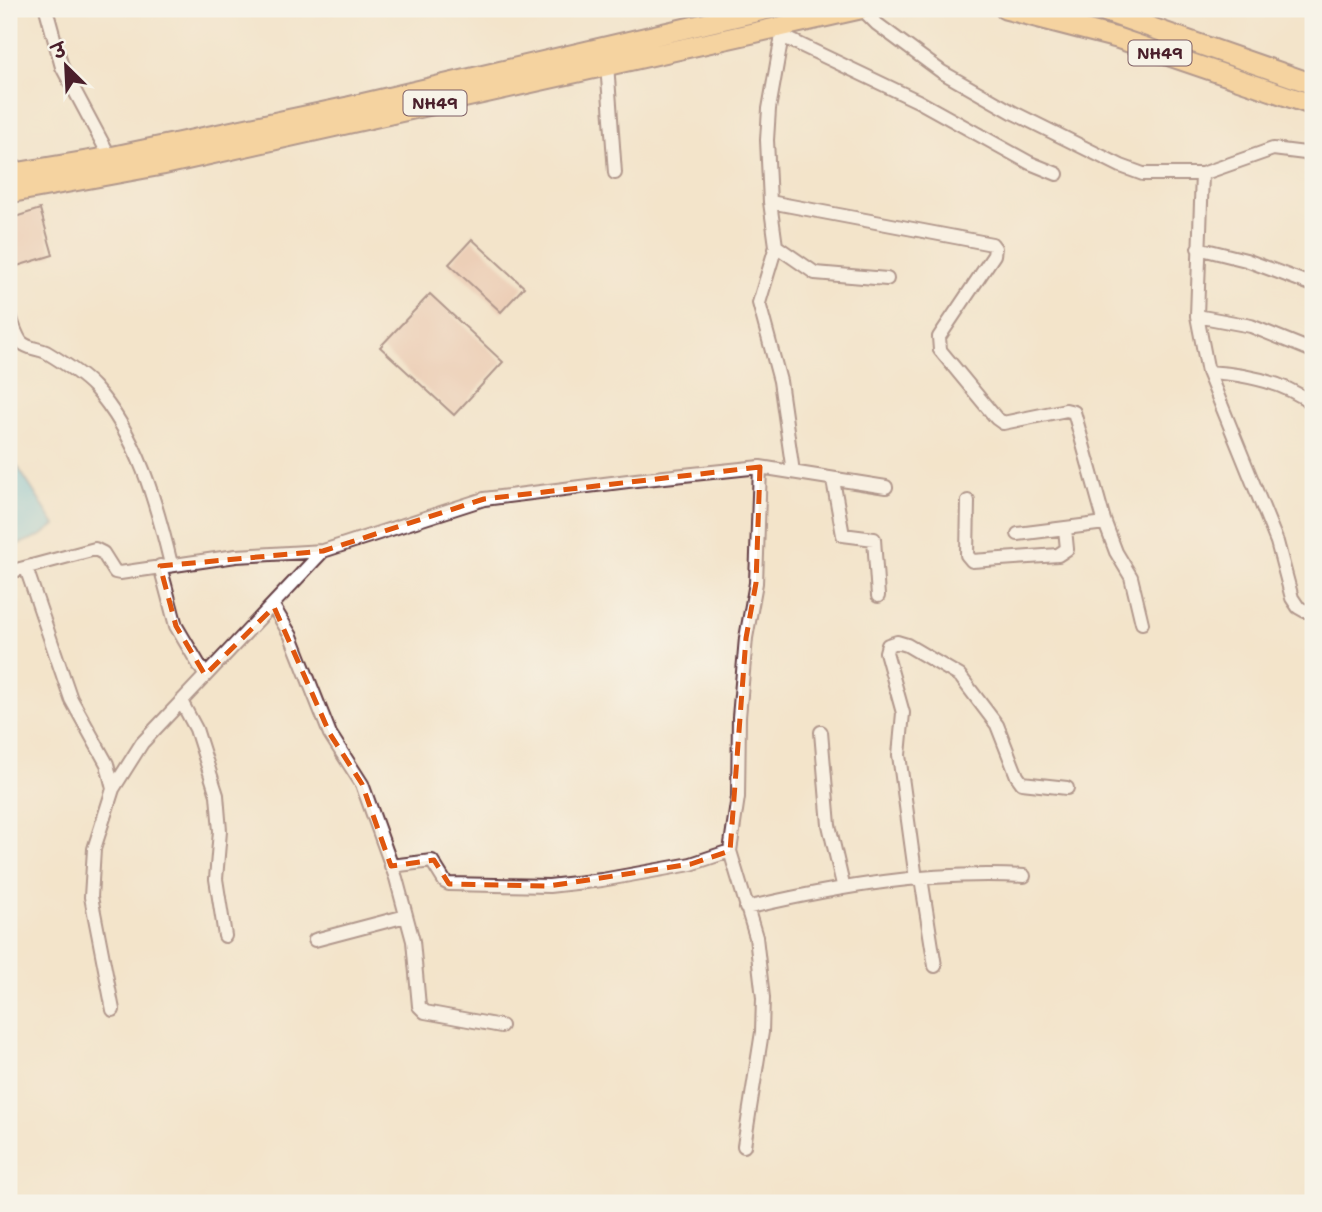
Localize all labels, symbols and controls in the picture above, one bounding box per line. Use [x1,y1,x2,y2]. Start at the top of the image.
north arrow [32,32,102,102]
text: उ [47,36,72,66]
road number: NH49 [1128,40,1192,66]
road number: NH49 [404,90,466,116]

